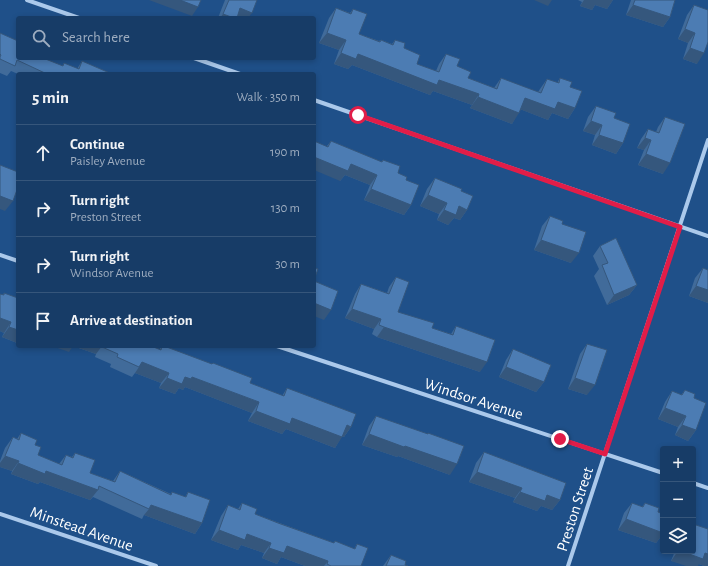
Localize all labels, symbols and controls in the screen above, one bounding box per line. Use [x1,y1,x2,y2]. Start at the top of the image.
search box [16,16,316,60]
icon: search [30,27,52,49]
text: Search here [62,30,130,45]
text: 5 min [32,89,69,106]
text: Walk · 350 m [236,91,300,104]
route start [349,106,367,124]
text: Continue [70,137,125,152]
icon: ahead [32,142,54,164]
text: 190 m [270,146,300,159]
text: Paisley Avenue [70,155,145,168]
text: Turn right [70,193,129,208]
icon: right [32,198,54,220]
text: 130 m [271,202,300,215]
text: Preston Street [70,211,141,224]
text: Turn right [70,249,129,264]
icon: right [32,254,54,276]
text: 30 m [275,258,300,271]
text: Windsor Avenue [70,267,154,280]
icon: arrive [32,310,54,332]
text: Arrive at destination [70,313,193,328]
street label: Windsor Avenue [422,375,525,422]
route end [551,430,569,448]
map controls [660,446,696,554]
button: + [660,446,696,482]
street label: Preston Street [554,465,596,553]
button: − [660,482,696,518]
street label: Minstead Avenue [28,504,135,554]
button: layers [660,518,696,554]

